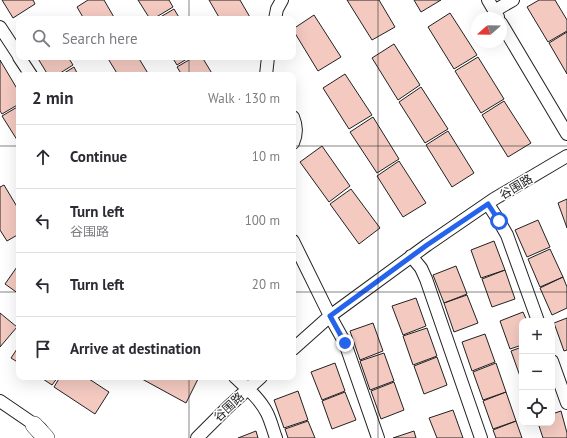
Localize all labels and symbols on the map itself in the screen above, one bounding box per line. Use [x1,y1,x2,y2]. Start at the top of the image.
north arrow [471,12,507,48]
street label: 谷围路 [496,171,535,202]
route start [490,212,508,230]
route end [336,334,354,352]
street label: 谷围路 [210,389,247,424]

